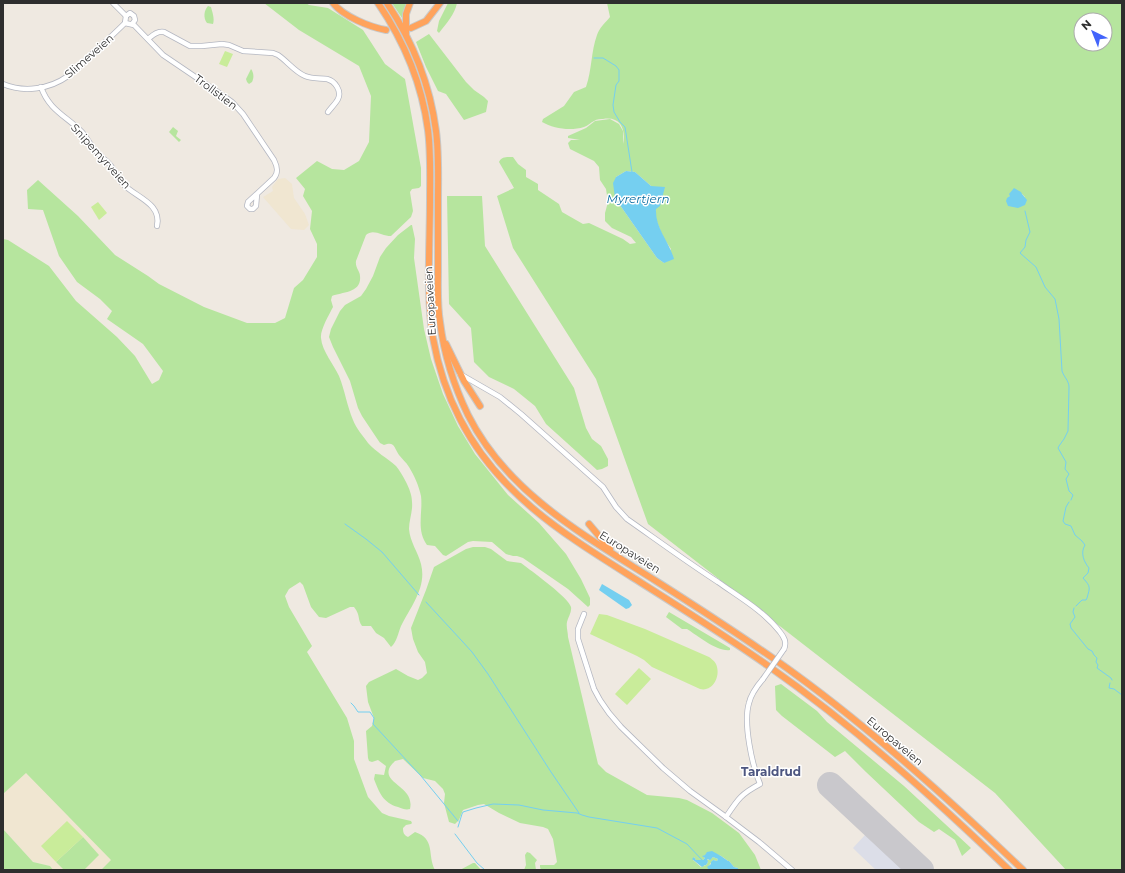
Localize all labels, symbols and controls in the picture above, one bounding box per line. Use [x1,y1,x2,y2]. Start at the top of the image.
north arrow [1073,12,1113,52]
text: N [1078,17,1094,33]
street label: Slimeveien [62,31,116,81]
street label: Trollstien [192,71,240,113]
street label: Snipemyrveien [68,121,134,191]
water label: Myrertjern [606,191,670,206]
street label: Europaveien [421,266,439,336]
street label: Europaveien [597,528,663,576]
street label: Europaveien [864,713,926,769]
district label: Taraldrud [741,764,801,779]

